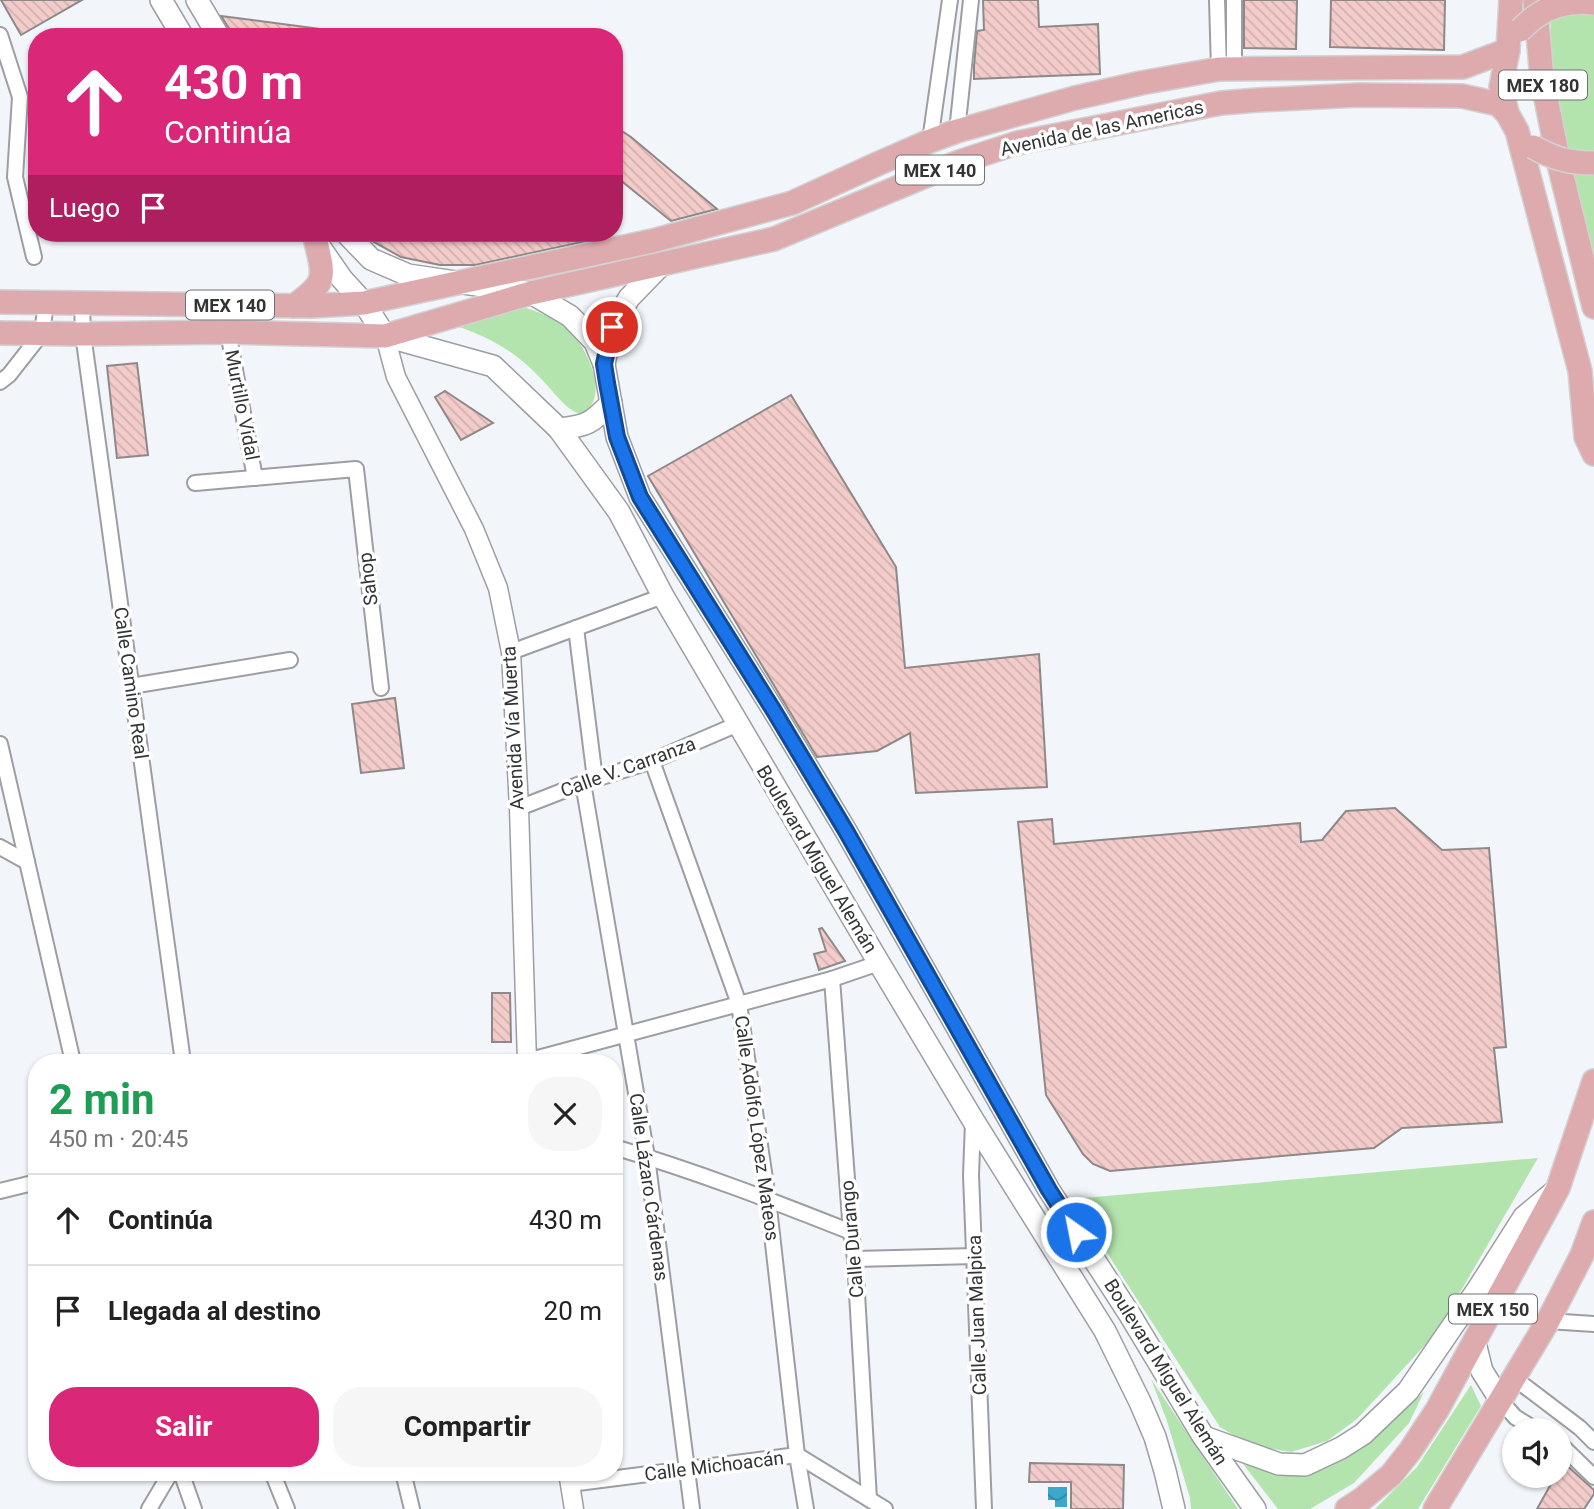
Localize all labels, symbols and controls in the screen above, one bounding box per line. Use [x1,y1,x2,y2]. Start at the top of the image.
text: 430 m [164,54,303,111]
icon: ahead [49,56,140,147]
road number: MEX 180 [1499,70,1587,100]
street label: Avenida de las Americas [998,95,1206,161]
text: Continúa [164,113,292,151]
road number: MEX 140 [896,155,984,184]
icon: arrive [134,189,172,227]
text: Luego [49,193,120,223]
road number: MEX 140 [186,290,274,320]
pin [582,297,642,357]
icon: arrive [593,308,631,346]
street label: Murtillo Vidal [220,348,264,462]
street label: Sahop [353,551,383,607]
street label: Calle Camino Real [109,605,153,761]
street label: Avenida Vía Muerta [497,645,529,811]
street label: Calle V. Carranza [557,732,699,802]
street label: Boulevard Miguel Alemán [752,761,882,957]
street label: Calle Adolfo López Mateos [730,1014,784,1242]
text: 2 min [49,1075,155,1124]
button: close [528,1077,602,1151]
street label: Calle Lázaro Cárdenas [624,1092,674,1282]
text: 450 m · 20:45 [49,1126,188,1153]
street label: Calle Durango [835,1179,869,1299]
position arrow [1039,1195,1113,1269]
icon: ahead [49,1201,87,1239]
text: Continúa [108,1205,213,1235]
text: 430 m [529,1205,602,1235]
street label: Calle Juan Malpica [963,1234,991,1396]
street label: Boulevard Miguel Alemán [1099,1275,1233,1469]
icon: arrive [49,1292,87,1330]
road number: MEX 150 [1449,1294,1537,1324]
text: Llegada al destino [108,1296,321,1326]
text: 20 m [544,1296,602,1326]
button: Salir [49,1387,319,1467]
button: Compartir [333,1387,602,1467]
map controls [1502,1418,1572,1488]
button: sound [1502,1418,1572,1488]
street label: Calle Michoacán [643,1446,785,1486]

